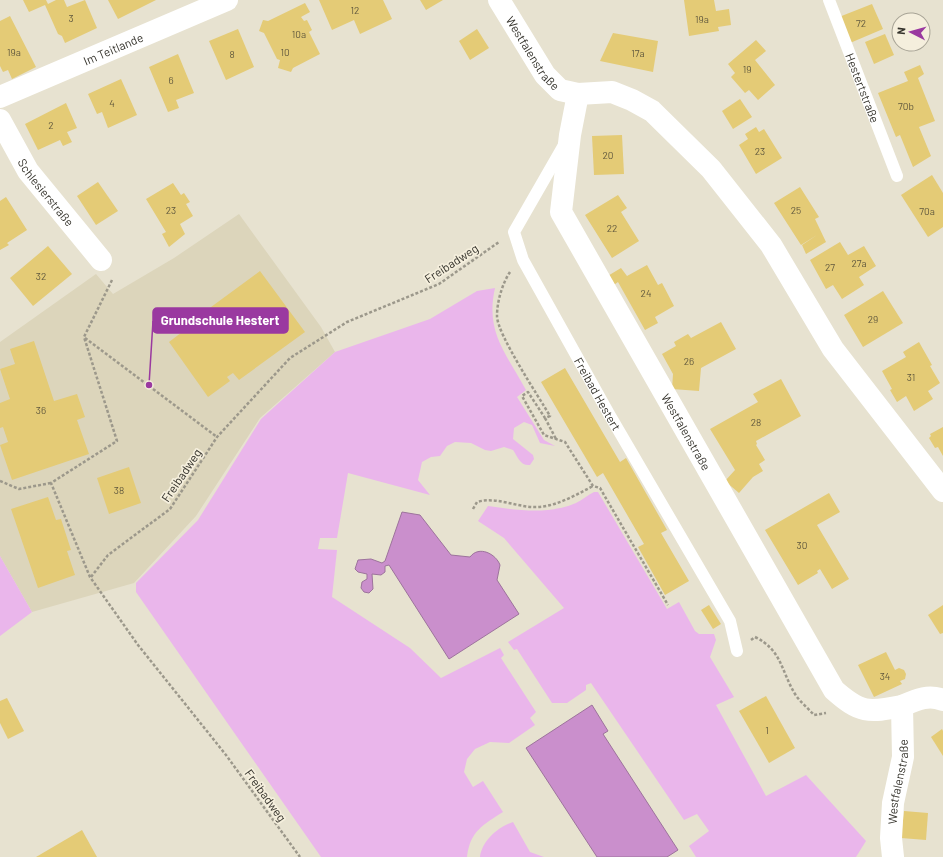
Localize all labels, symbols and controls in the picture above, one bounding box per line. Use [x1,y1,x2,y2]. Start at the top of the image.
house number: 12 [351,4,359,16]
house number: 3 [68,12,74,24]
north arrow [891,12,931,52]
street label: Westfalenstraße [503,13,563,93]
house number: 19a [695,13,709,25]
house number: 72 [856,17,866,29]
text: N [894,27,907,35]
house number: 10a [292,28,306,40]
street label: Im Teitlande [81,30,145,68]
house number: 19a [7,46,21,58]
house number: 10 [280,46,290,58]
house number: 17a [631,47,645,59]
house number: 8 [229,48,235,60]
street label: Hestertstraße [843,51,883,124]
house number: 19 [743,63,751,75]
house number: 6 [168,74,174,86]
house number: 4 [109,97,115,109]
house number: 70b [898,100,914,112]
house number: 2 [48,119,54,131]
house number: 23 [755,145,765,157]
house number: 20 [602,149,614,161]
street label: Schlesierstraße [15,156,77,229]
house number: 23 [166,204,176,216]
house number: 25 [791,204,801,216]
house number: 70a [919,205,935,217]
house number: 22 [607,222,617,234]
street label: Freibadweg [422,241,480,285]
house number: 27a [851,257,867,269]
house number: 27 [825,261,835,273]
house number: 32 [36,270,46,282]
house number: 24 [641,287,651,299]
callout: Grundschule Hestert [153,308,288,333]
text: Grundschule Hestert [161,312,279,328]
house number: 29 [868,313,878,325]
street label: Freibad Hestert [572,355,624,433]
house number: 26 [684,355,694,367]
house number: 31 [907,371,915,383]
street label: Westfalenstraße [659,391,714,473]
house number: 36 [36,404,46,416]
house number: 28 [751,416,761,428]
street label: Freibadweg [158,446,204,504]
house number: 38 [114,484,124,496]
house number: 30 [797,539,807,551]
house number: 34 [880,670,890,682]
house number: 1 [765,724,769,736]
street label: Westfalenstraße [885,739,910,825]
street label: Freibadweg [242,766,290,824]

